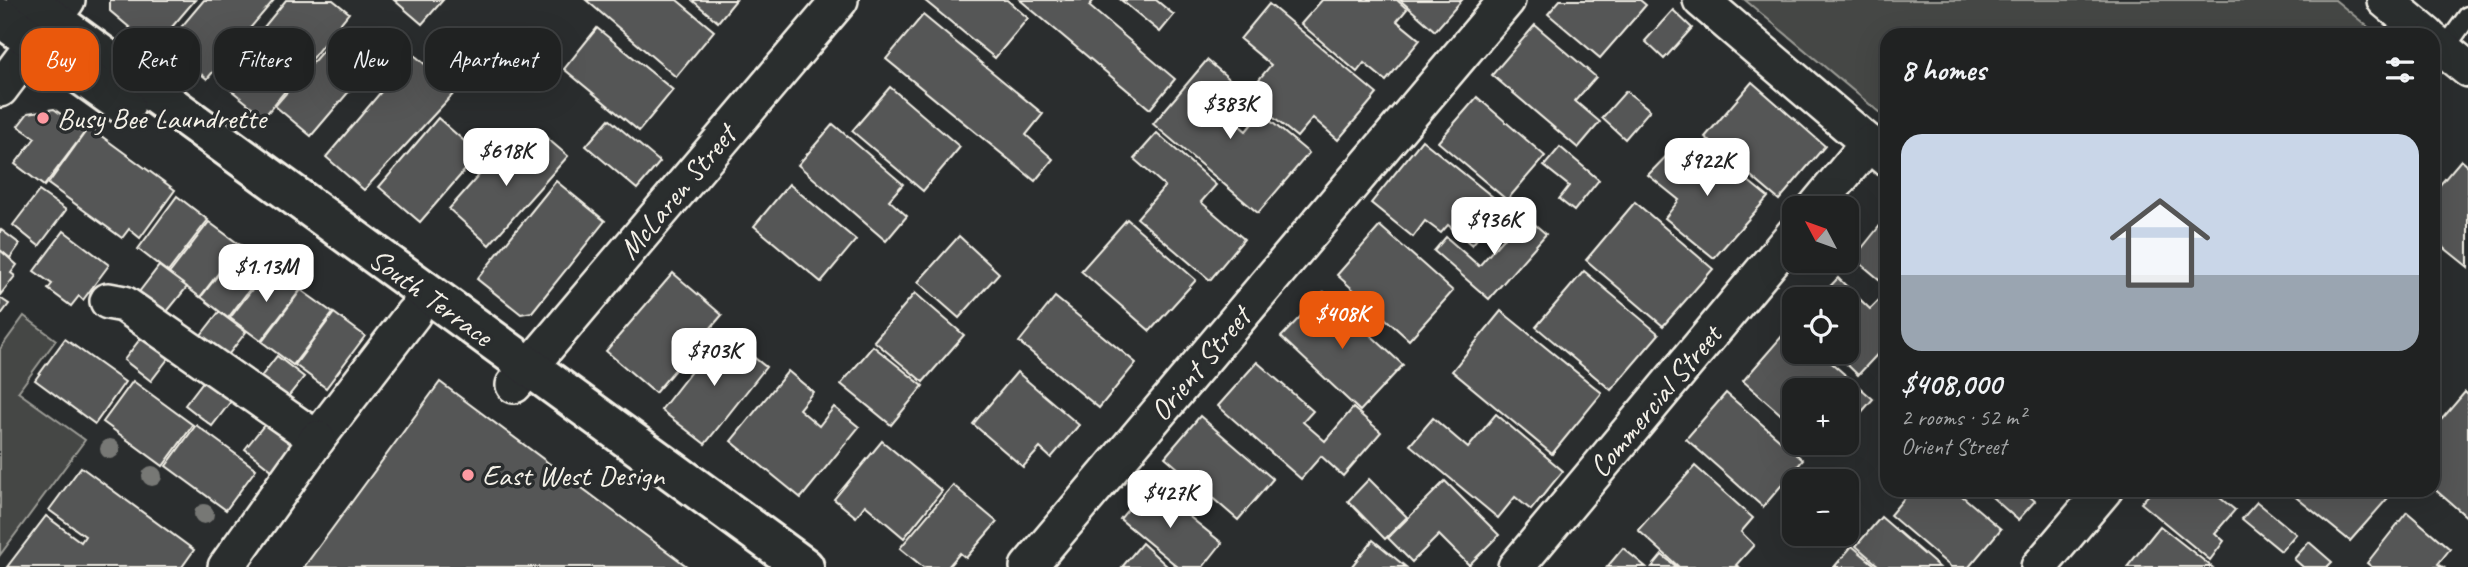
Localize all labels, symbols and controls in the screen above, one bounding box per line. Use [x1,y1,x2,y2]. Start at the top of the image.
chip: Buy [21,28,99,91]
chip: Rent [113,28,200,91]
chip: Filters [214,28,314,91]
chip: New [328,28,411,91]
chip: Apartment [425,28,561,91]
text: 8 homes [1901,51,1986,89]
icon: filters [2381,51,2419,89]
pin: $383K [1181,82,1279,141]
text: $383K [1203,89,1257,118]
place label: Busy Bee Laundrette [57,99,268,137]
marker: Busy Bee Laundrette [35,110,51,126]
street label: McLaren Street [610,114,747,267]
pin: $618K [457,128,555,188]
text: $618K [479,136,533,165]
pin: $922K [1658,138,1756,198]
text: $922K [1681,146,1733,175]
icon: home [2097,180,2223,306]
north arrow [1782,196,1858,273]
map controls [1782,196,1859,546]
pin: $936K [1445,198,1543,257]
text: $936K [1467,205,1521,234]
street label: South Terrace [362,239,502,356]
pin: $1.13M [209,244,323,304]
text: $1.13M [235,252,297,281]
button: locate [1782,287,1859,364]
pin: $408K [1293,292,1391,351]
street label: Orient Street [1141,296,1261,429]
text: $408K [1315,299,1369,328]
street label: Commercial Street [1580,315,1732,485]
pin: $703K [665,328,763,388]
text: $703K [688,336,741,365]
text: $408,000 [1901,365,2001,403]
button: + [1782,378,1859,455]
text: 2 rooms · 52 m² [1901,403,2025,432]
text: Orient Street [1901,432,2006,461]
place label: East West Design [482,456,666,494]
marker: East West Design [460,467,476,483]
button: − [1782,469,1859,546]
pin: $427K [1121,470,1219,530]
text: $427K [1144,478,1197,507]

